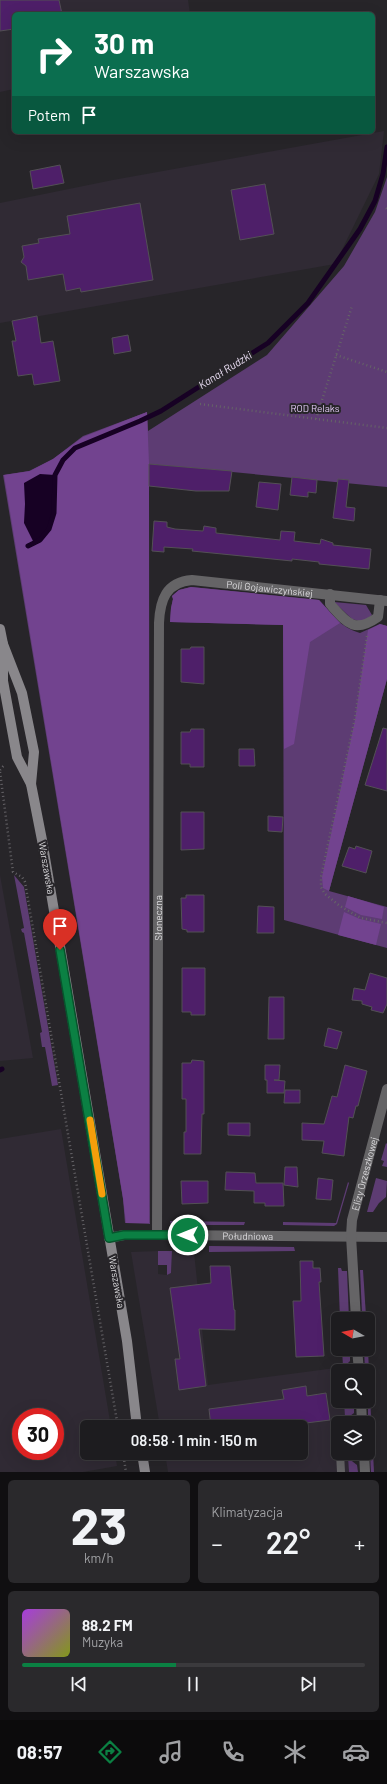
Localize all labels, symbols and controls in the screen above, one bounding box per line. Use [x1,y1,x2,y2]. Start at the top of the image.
text: 30 m [94,26,154,60]
icon: right [28,28,80,80]
text: Warszawska [94,60,190,82]
icon: arrive [78,104,100,126]
text: Potem [28,106,70,124]
water label: Kanał Rudzki [196,348,254,391]
park label: ROD Relaks [290,402,340,414]
street label: Poli Gojawiczyńskiej [226,578,313,599]
street label: Warszawska [36,841,58,895]
street label: Słoneczna [152,895,164,941]
pin [43,909,77,950]
icon: arrive [49,915,71,937]
street label: Elizy Orzeszkowej [349,1136,380,1212]
position arrow [167,1214,209,1256]
street label: Południowa [222,1230,273,1242]
street label: Warszawska [106,1255,128,1309]
north arrow [331,1312,375,1356]
map controls [331,1312,375,1460]
button: search [331,1364,375,1408]
speed limit sign: 30 [12,1408,64,1460]
button: layers [331,1416,375,1460]
text: 08:58 · 1 min · 150 m [131,1431,257,1449]
text: 23 [71,1493,127,1555]
text: Klimatyzacja [212,1504,283,1520]
text: 22° [266,1524,310,1560]
text: − [212,1530,223,1556]
text: + [354,1530,365,1556]
text: km/h [84,1550,113,1566]
text: 88.2 FM [82,1616,133,1634]
text: Muzyka [82,1634,123,1650]
icon: previous [68,1673,90,1695]
icon: pause [182,1673,204,1695]
icon: next [297,1673,319,1695]
icon: directions [96,1738,124,1766]
icon: music [157,1738,185,1766]
icon: phone [219,1738,247,1766]
icon: climate [281,1738,309,1766]
icon: car [342,1738,370,1766]
text: 08:57 [17,1741,62,1763]

